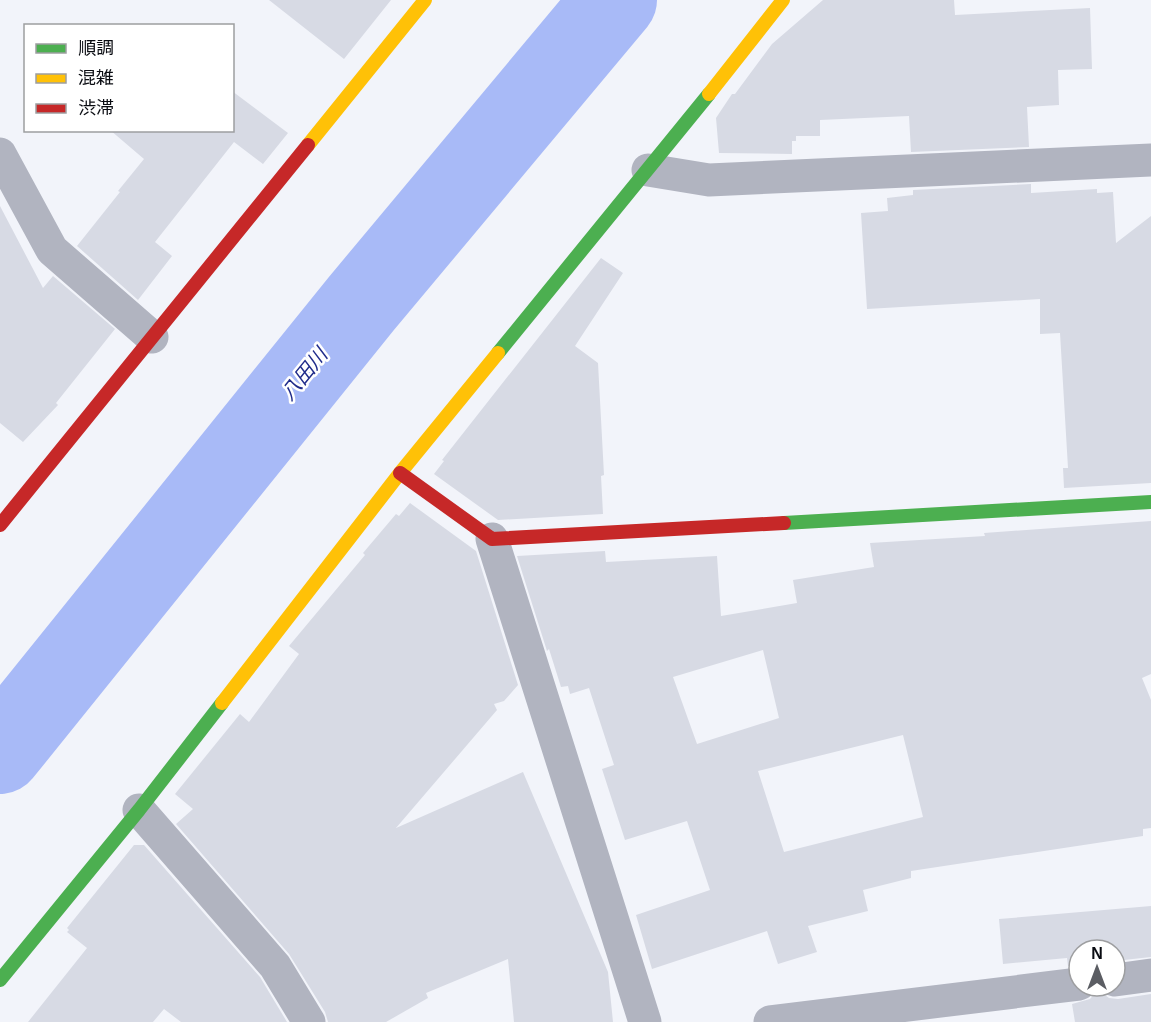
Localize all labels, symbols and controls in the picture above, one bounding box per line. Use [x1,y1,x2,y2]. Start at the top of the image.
legend [24,24,234,132]
text: 順調 [78,38,114,58]
text: 混雑 [78,68,114,88]
text: 渋滞 [78,98,114,118]
water label: 八田川 [277,342,333,404]
north arrow [1067,938,1127,998]
text: N [1091,945,1103,962]

